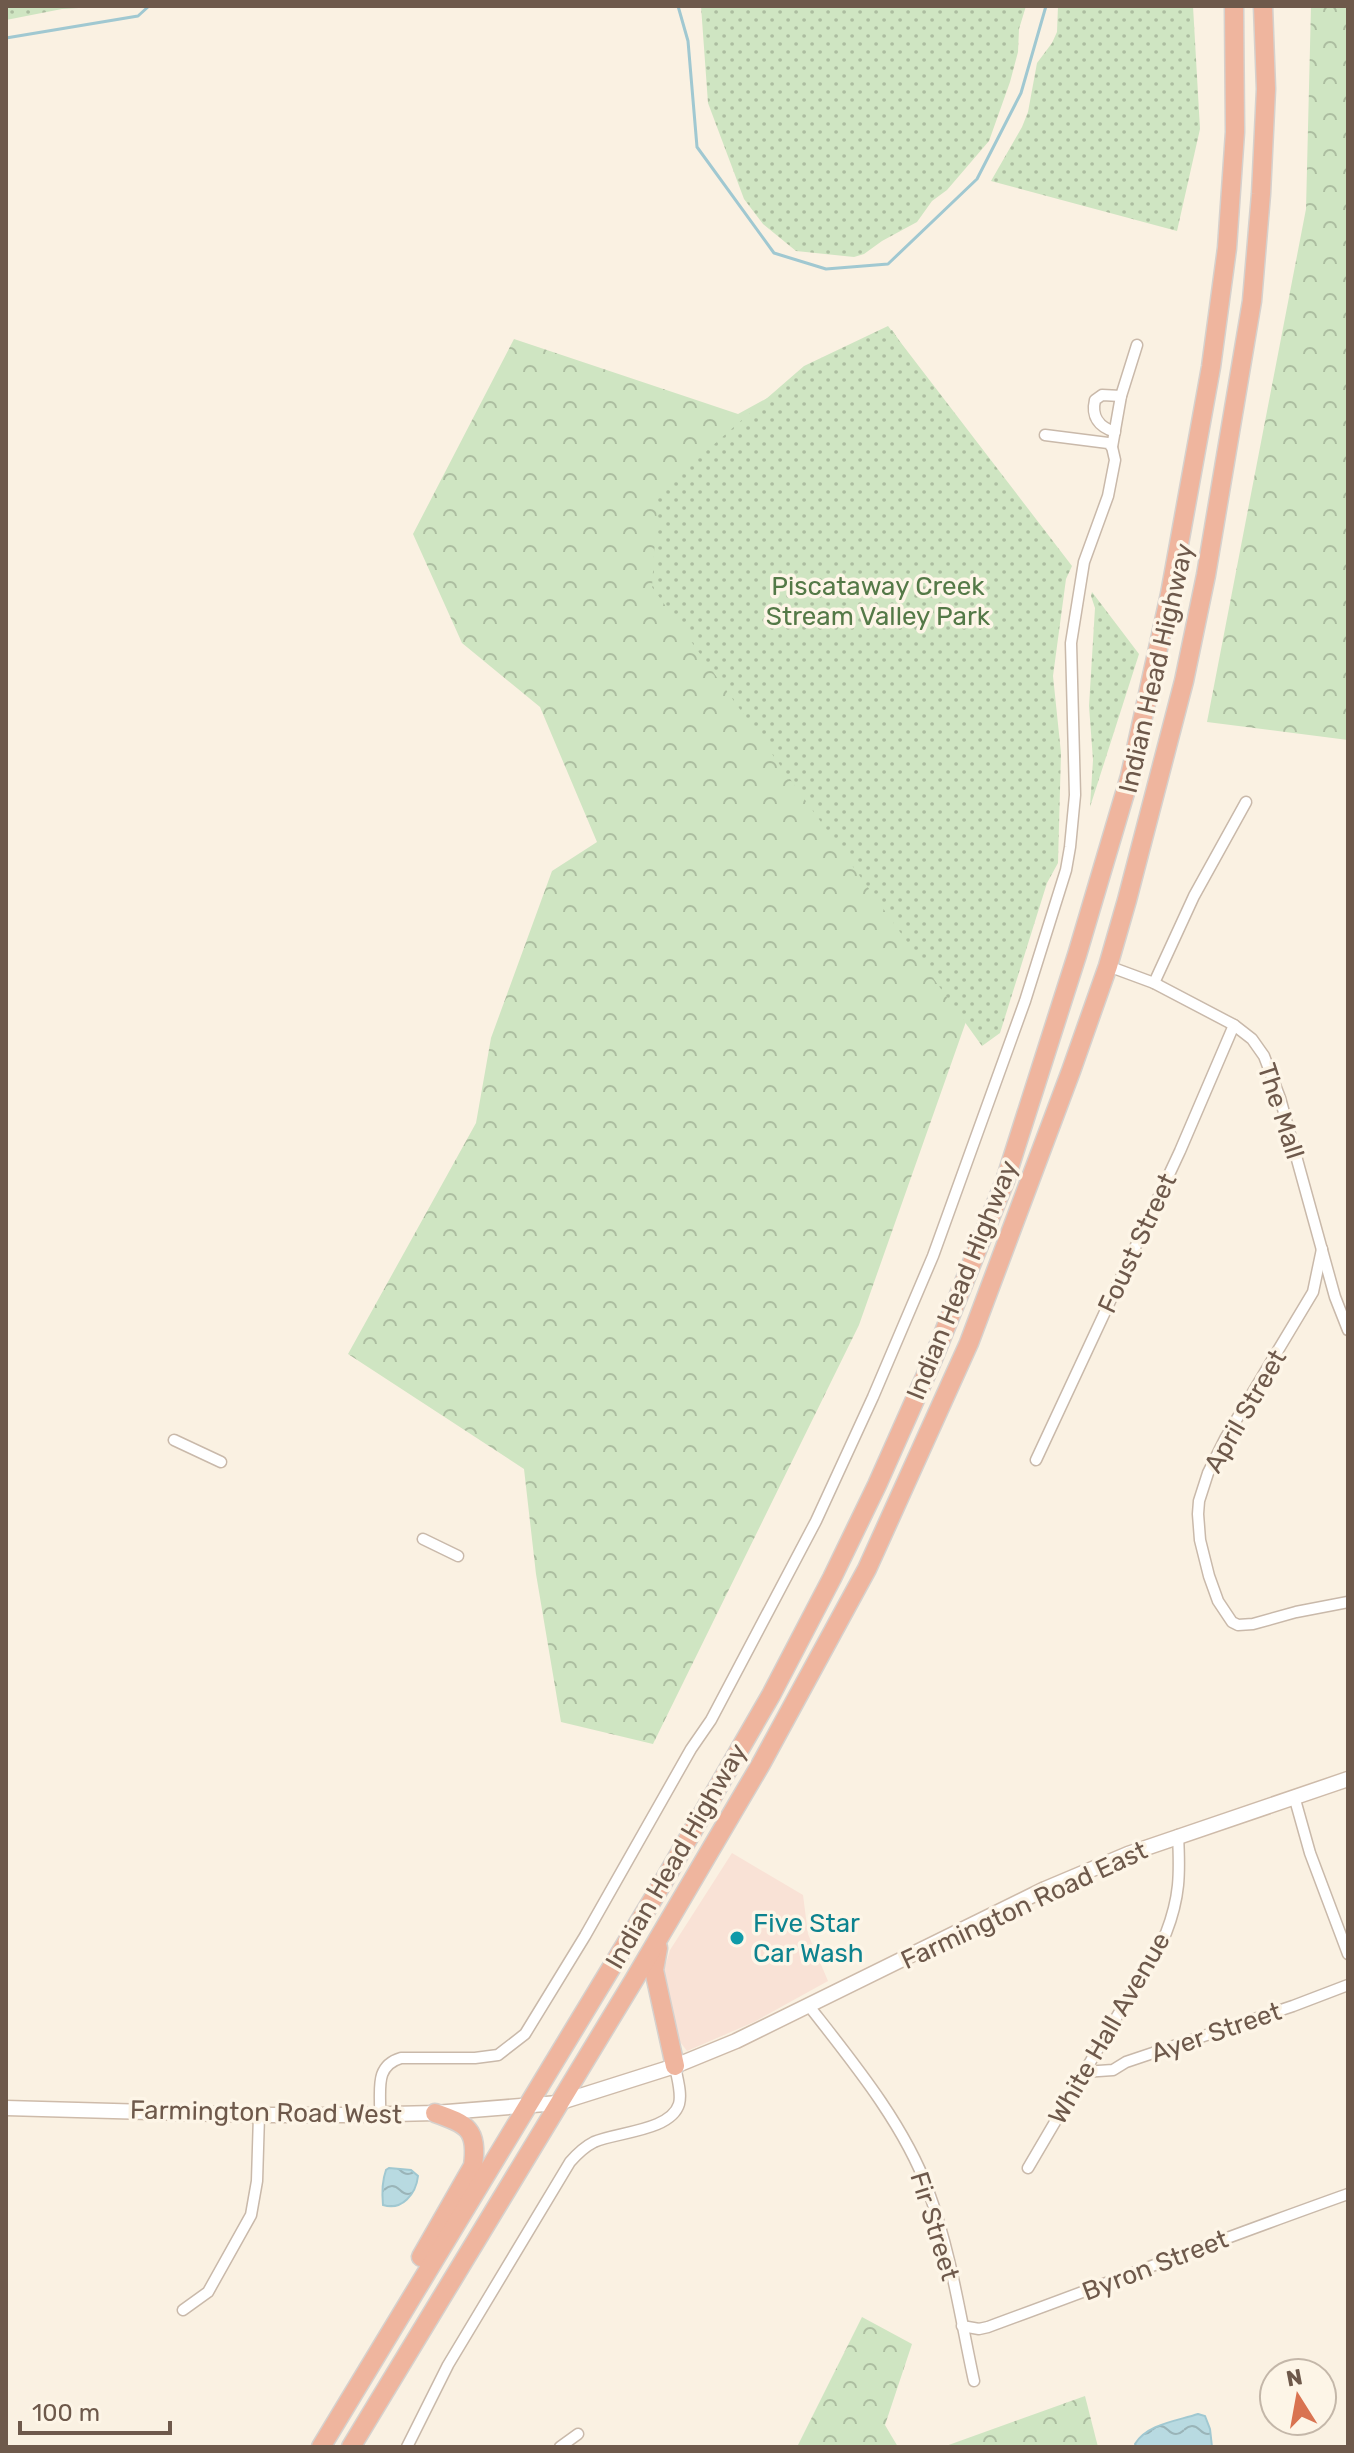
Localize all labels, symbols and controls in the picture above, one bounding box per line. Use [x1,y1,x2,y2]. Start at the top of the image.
street label: Indian Head Highway [1113,540,1200,796]
park label: Piscataway Creek Stream Valley Park [766,571,991,632]
street label: The Mall [1250,1059,1311,1163]
street label: Indian Head Highway [900,1156,1025,1404]
street label: Foust Street [1092,1168,1183,1318]
street label: April Street [1198,1344,1293,1478]
street label: Indian Head Highway [599,1738,754,1975]
street label: Farmington Road East [896,1835,1152,1976]
place label: Five Star Car Wash [753,1908,864,1969]
street label: White Hall Avenue [1042,1927,1177,2130]
marker: Five Star Car Wash [728,1929,746,1947]
street label: Ayer Street [1147,1996,1285,2069]
street label: Farmington Road West [130,2095,402,2130]
street label: Fir Street [903,2168,966,2284]
street label: Byron Street [1078,2223,1232,2307]
north arrow [1258,2357,1338,2437]
text: N [1284,2363,1305,2393]
scale bar [20,2385,170,2435]
text: 100 m [32,2399,100,2427]

